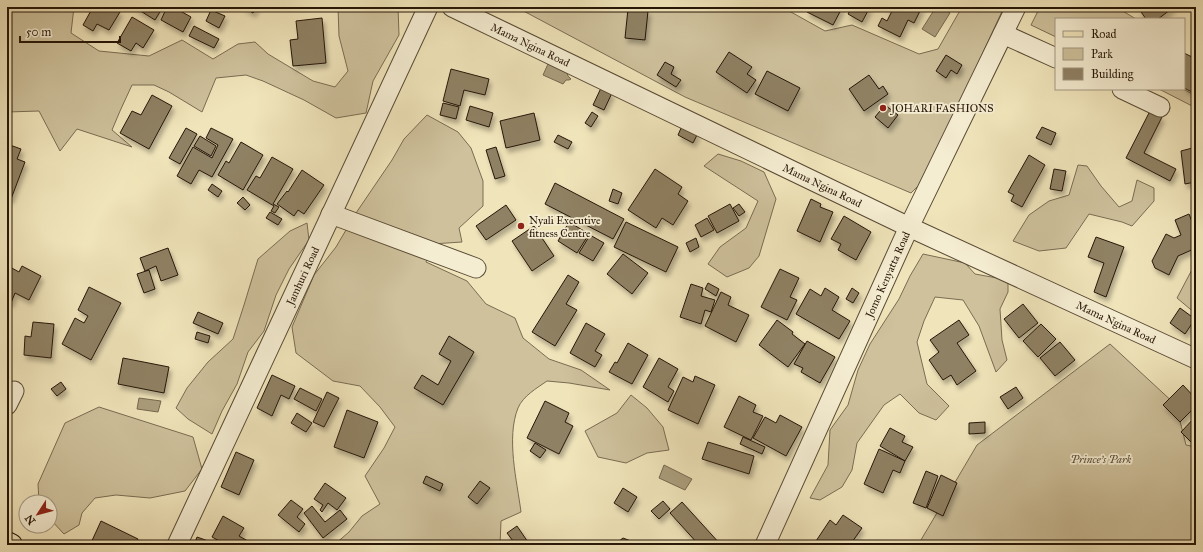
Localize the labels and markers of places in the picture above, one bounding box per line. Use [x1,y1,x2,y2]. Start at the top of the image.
place label: JOHARI FASHIONS [890,102,994,116]
marker: JOHARI FASHIONS [878,103,888,113]
place label: Nyali Executive fitness Centre [529,214,601,240]
marker: Nyali Executive fitness Centre [516,221,526,231]

